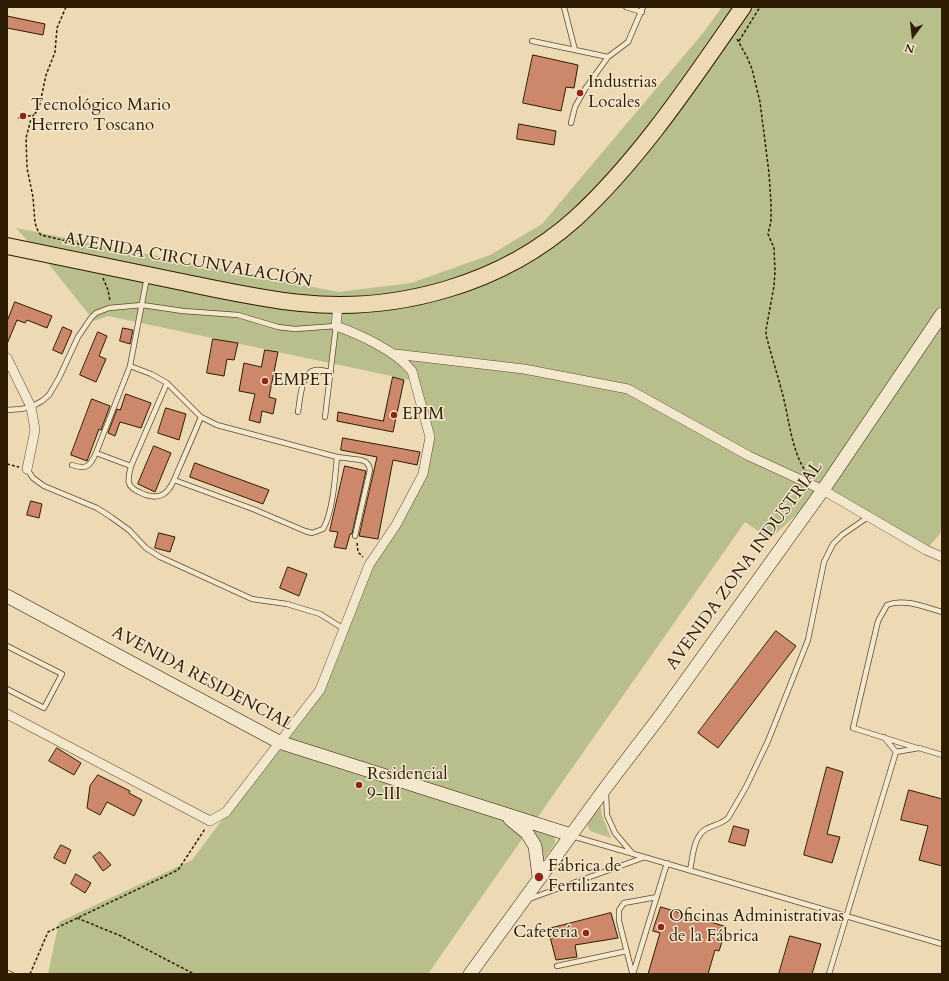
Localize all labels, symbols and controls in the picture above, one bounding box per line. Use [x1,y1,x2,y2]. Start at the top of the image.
north arrow [893,16,933,56]
text: N [903,40,916,57]
place label: Industrias Locales [588,73,657,113]
marker: Industrias Locales [575,88,585,98]
place label: Tecnológico Mario Herrero Toscano [31,96,171,136]
marker: Tecnológico Mario Herrero Toscano [18,111,28,121]
street label: AVENIDA CIRCUNVALACIÓN [62,229,314,293]
place label: EMPET [273,371,333,391]
marker: EMPET [260,376,270,386]
place label: EPIM [402,405,444,425]
marker: EPIM [389,410,399,420]
street label: AVENIDA ZONA INDUSTRIAL [662,458,828,674]
street label: AVENIDA RESIDENCIAL [108,622,296,736]
place label: Residencial 9-III [367,765,448,805]
marker: Residencial 9-III [354,780,364,790]
place label: Fábrica de Fertilizantes [548,857,634,897]
marker: Fábrica de Fertilizantes [533,871,545,883]
place label: Oficinas Administrativas de la Fábrica [669,907,844,947]
marker: Oficinas Administrativas de la Fábrica [656,922,666,932]
place label: Cafetería [513,923,578,943]
marker: Cafetería [581,928,591,938]

